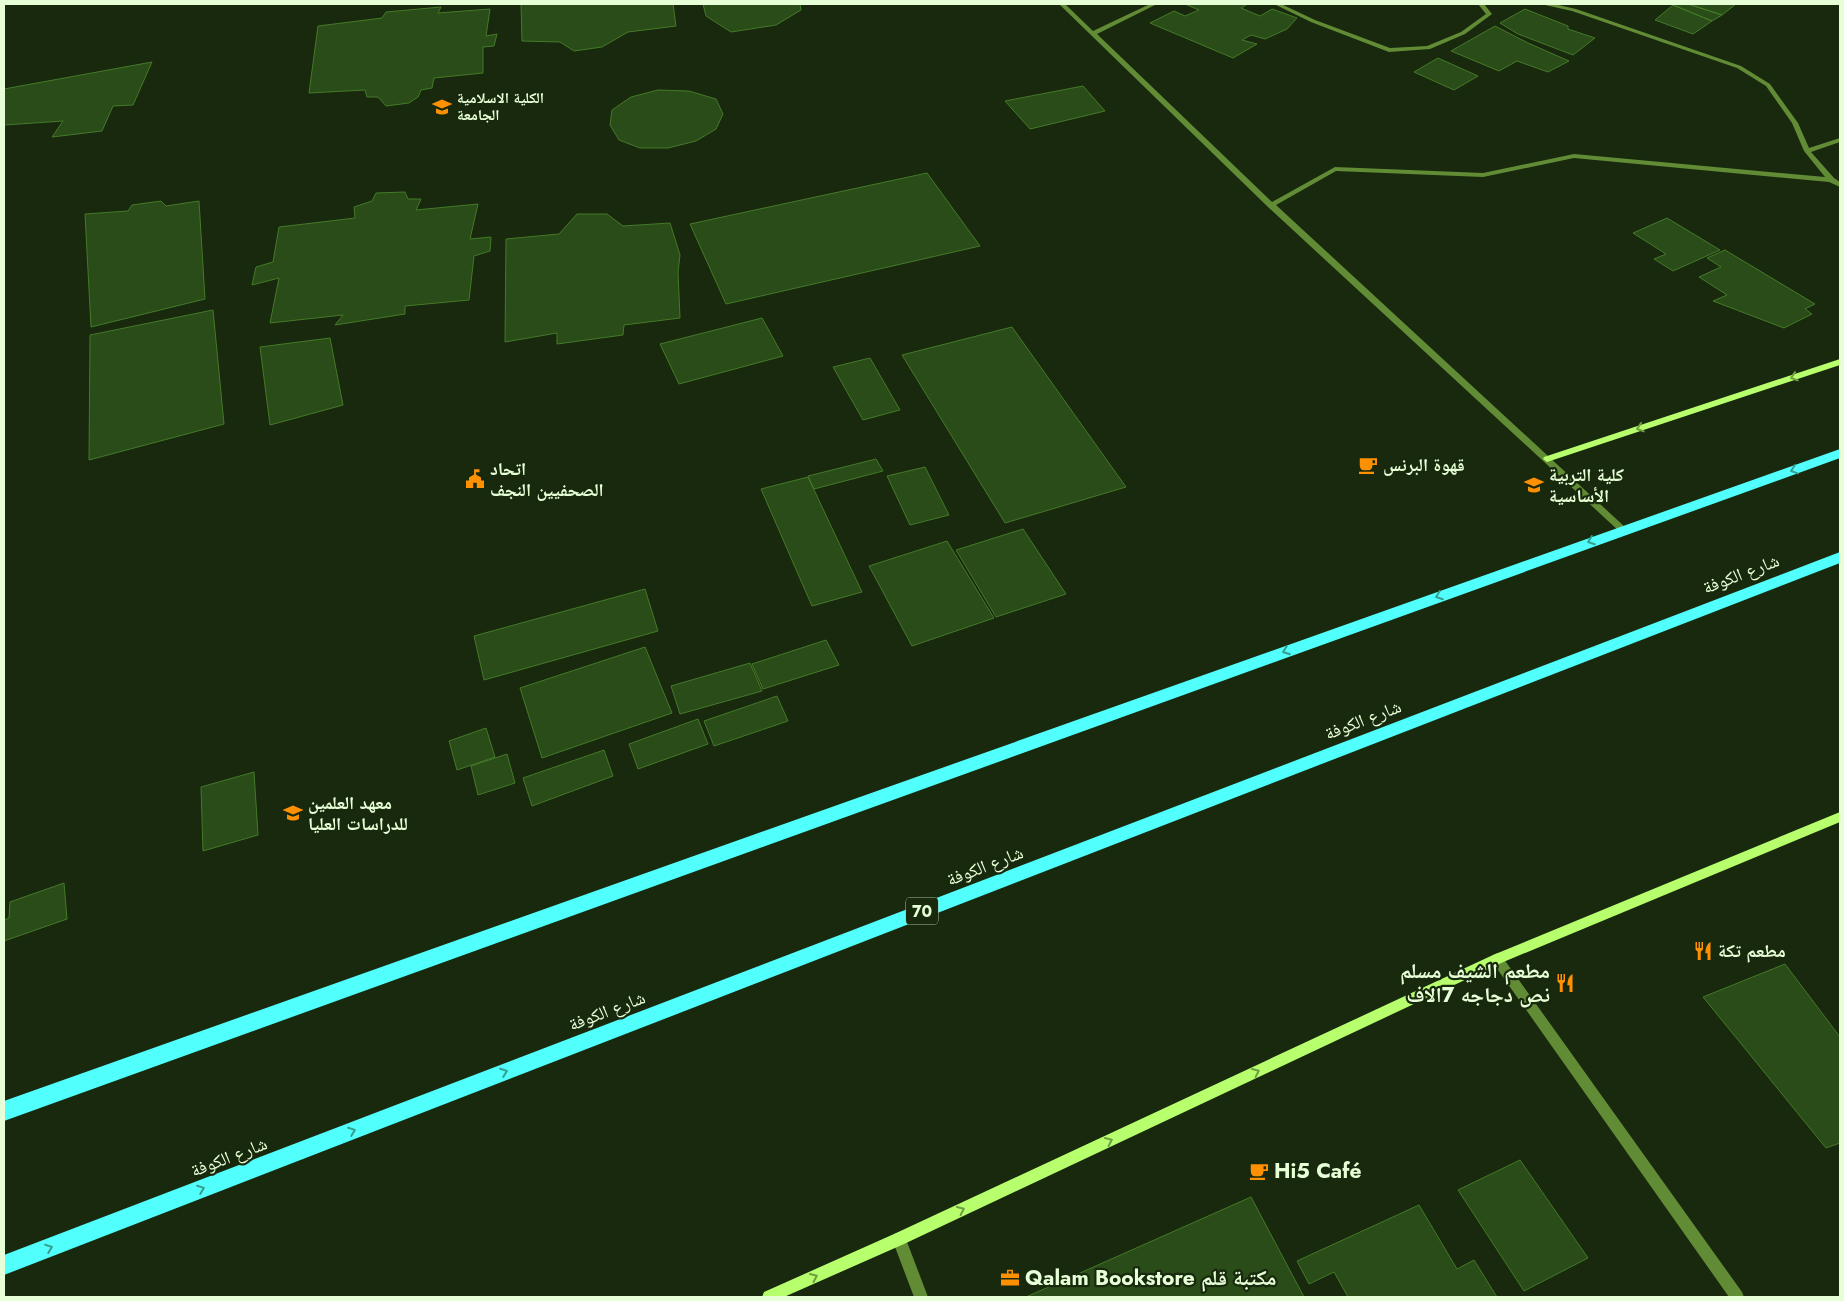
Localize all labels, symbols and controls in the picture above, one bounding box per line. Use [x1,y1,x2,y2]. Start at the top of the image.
place label: الكلية الاسلامية الجامعة [457,87,544,126]
school or university icon: الكلية الاسلامية الجامعة [431,96,453,118]
one-way arrow [1790,371,1799,381]
one-way arrow [1636,423,1645,433]
place label: قهوة البرنس [1383,452,1465,478]
cafe icon: قهوة البرنس [1357,454,1379,476]
place label: اتحاد الصحفيين النجف [490,456,604,503]
place label: كلية التربية الأساسية [1549,462,1624,509]
one-way arrow [1791,464,1799,474]
public building icon: اتحاد الصحفيين النجف [464,468,486,490]
school or university icon: كلية التربية الأساسية [1523,474,1545,496]
one-way arrow [1588,535,1596,545]
street label: شارع الكوفة [1699,548,1783,600]
one-way arrow [1435,590,1443,600]
one-way arrow [1282,645,1290,655]
street label: شارع الكوفة [1321,694,1405,746]
place label: معهد العلمين للدراسات العليا [308,790,408,837]
school or university icon: معهد العلمين للدراسات العليا [282,802,304,824]
street label: شارع الكوفة [943,840,1027,892]
road number: 70 [906,898,938,924]
place label: مطعم تكة [1718,938,1786,964]
restaurant icon: مطعم تكة [1692,940,1714,962]
place label: مطعم الشيف مسلم نص دجاجه 7الاف [1400,956,1550,1010]
restaurant icon: مطعم الشيف مسلم نص دجاجه 7الاف [1554,972,1576,994]
street label: شارع الكوفة [565,985,649,1037]
one-way arrow [499,1068,508,1079]
one-way arrow [1251,1068,1260,1078]
one-way arrow [348,1127,356,1137]
street label: شارع الكوفة [187,1131,271,1183]
one-way arrow [1103,1137,1112,1147]
place label: Hi5 Café [1274,1156,1361,1186]
cafe icon: Hi5 Café [1248,1160,1270,1182]
one-way arrow [196,1185,205,1195]
one-way arrow [956,1206,965,1216]
one-way arrow [44,1244,53,1254]
place label: Qalam Bookstore مكتبة قلم [1025,1263,1276,1293]
office icon: Qalam Bookstore مكتبة قلم [999,1267,1021,1289]
one-way arrow [809,1273,818,1284]

